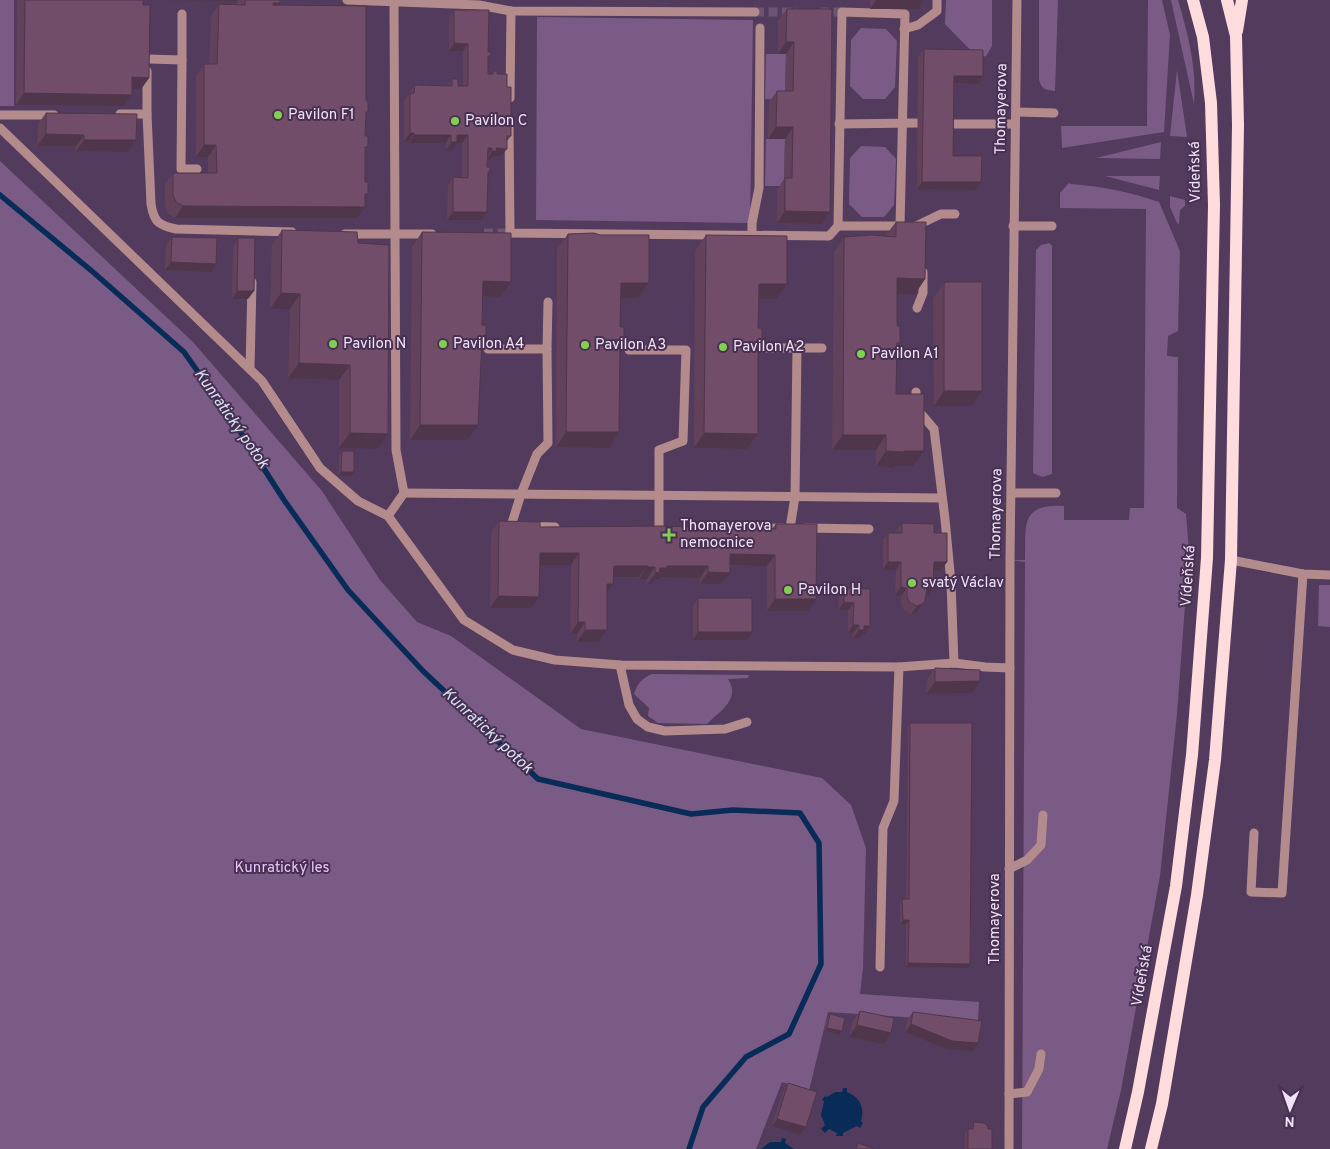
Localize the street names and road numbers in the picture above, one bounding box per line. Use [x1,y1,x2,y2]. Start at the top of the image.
street label: Thomayerova [992,63,1012,155]
street label: Vídeňská [1186,141,1206,203]
street label: Thomayerova [987,468,1007,560]
street label: Vídeňská [1177,545,1201,607]
street label: Thomayerova [986,873,1005,965]
street label: Vídeňská [1128,944,1158,1008]

